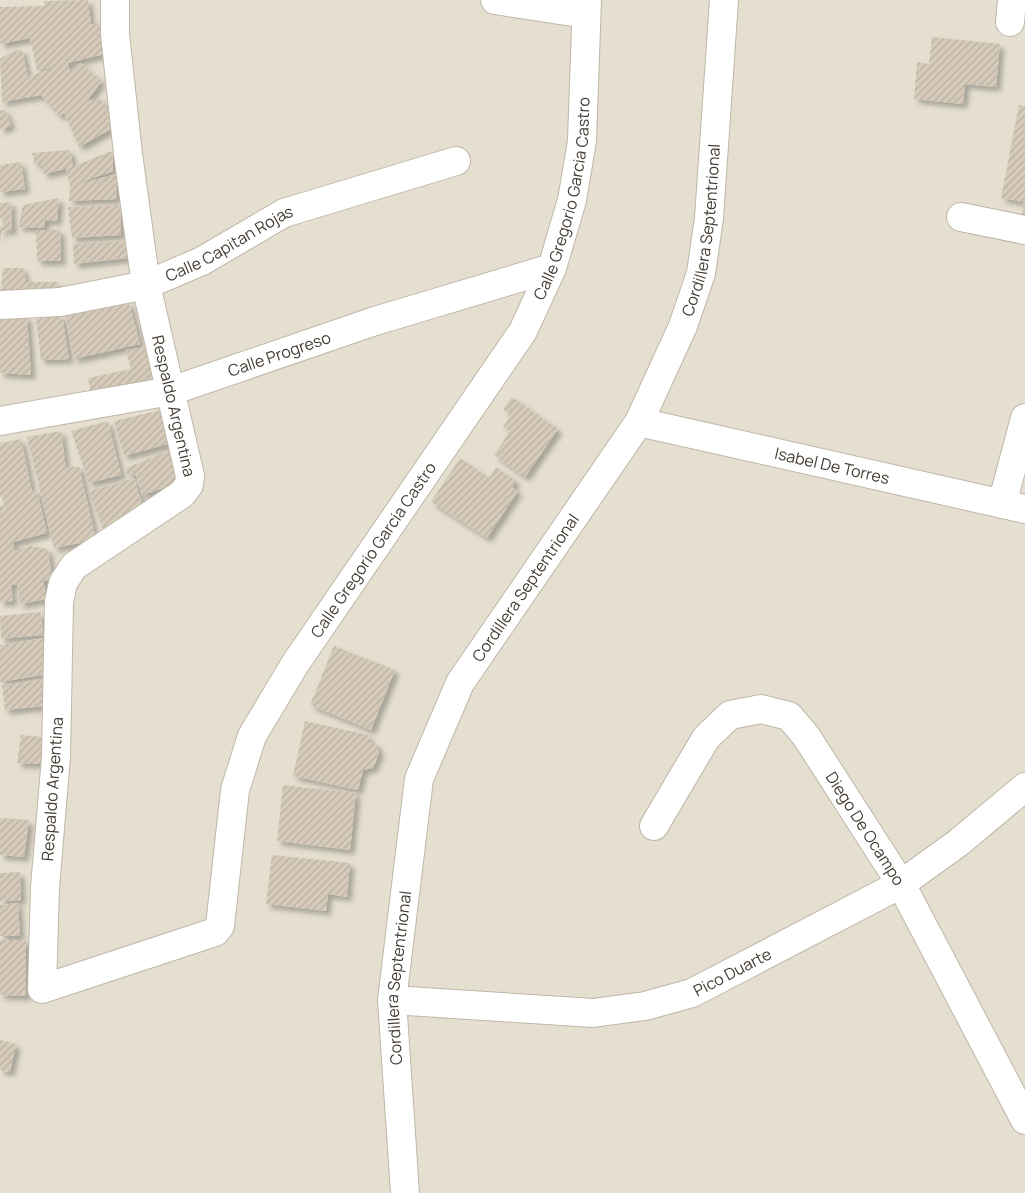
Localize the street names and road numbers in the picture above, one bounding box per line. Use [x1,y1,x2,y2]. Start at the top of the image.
street label: Calle Gregorio Garcia Castro [528,97,595,303]
street label: Cordillera Septentrional [676,143,725,319]
street label: Calle Capitan Rojas [162,200,296,287]
street label: Calle Progreso [225,326,334,382]
street label: Respaldo Argentina [147,333,201,479]
street label: Isabel De Torres [773,442,892,489]
street label: Calle Gregorio Garcia Castro [305,458,441,642]
street label: Cordillera Septentrional [467,509,584,666]
street label: Respaldo Argentina [36,716,68,862]
street label: Diego De Ocampo [821,767,910,890]
street label: Cordillera Septentrional [381,889,416,1066]
street label: Pico Duarte [689,943,775,1001]

